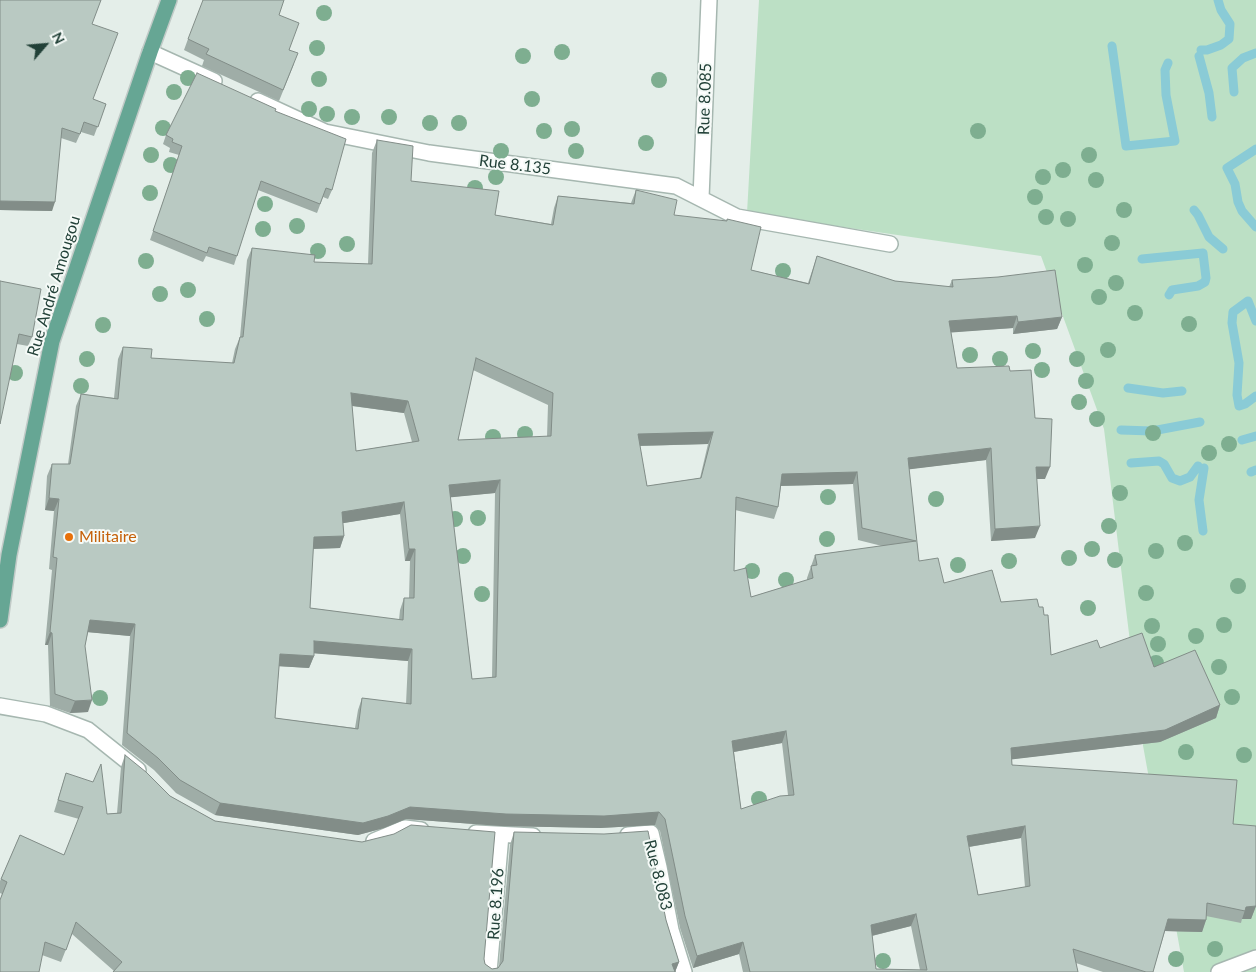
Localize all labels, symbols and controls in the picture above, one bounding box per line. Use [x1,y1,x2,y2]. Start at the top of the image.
north arrow [20,20,70,70]
text: N [49,29,69,47]
street label: Rue 8.085 [694,63,716,135]
street label: Rue 8.135 [478,151,552,179]
street label: Rue André Amougou [23,213,85,359]
place label: Militaire [79,527,137,547]
marker: Militaire [63,531,75,543]
street label: Rue 8.083 [640,838,676,912]
street label: Rue 8.196 [484,867,508,941]

